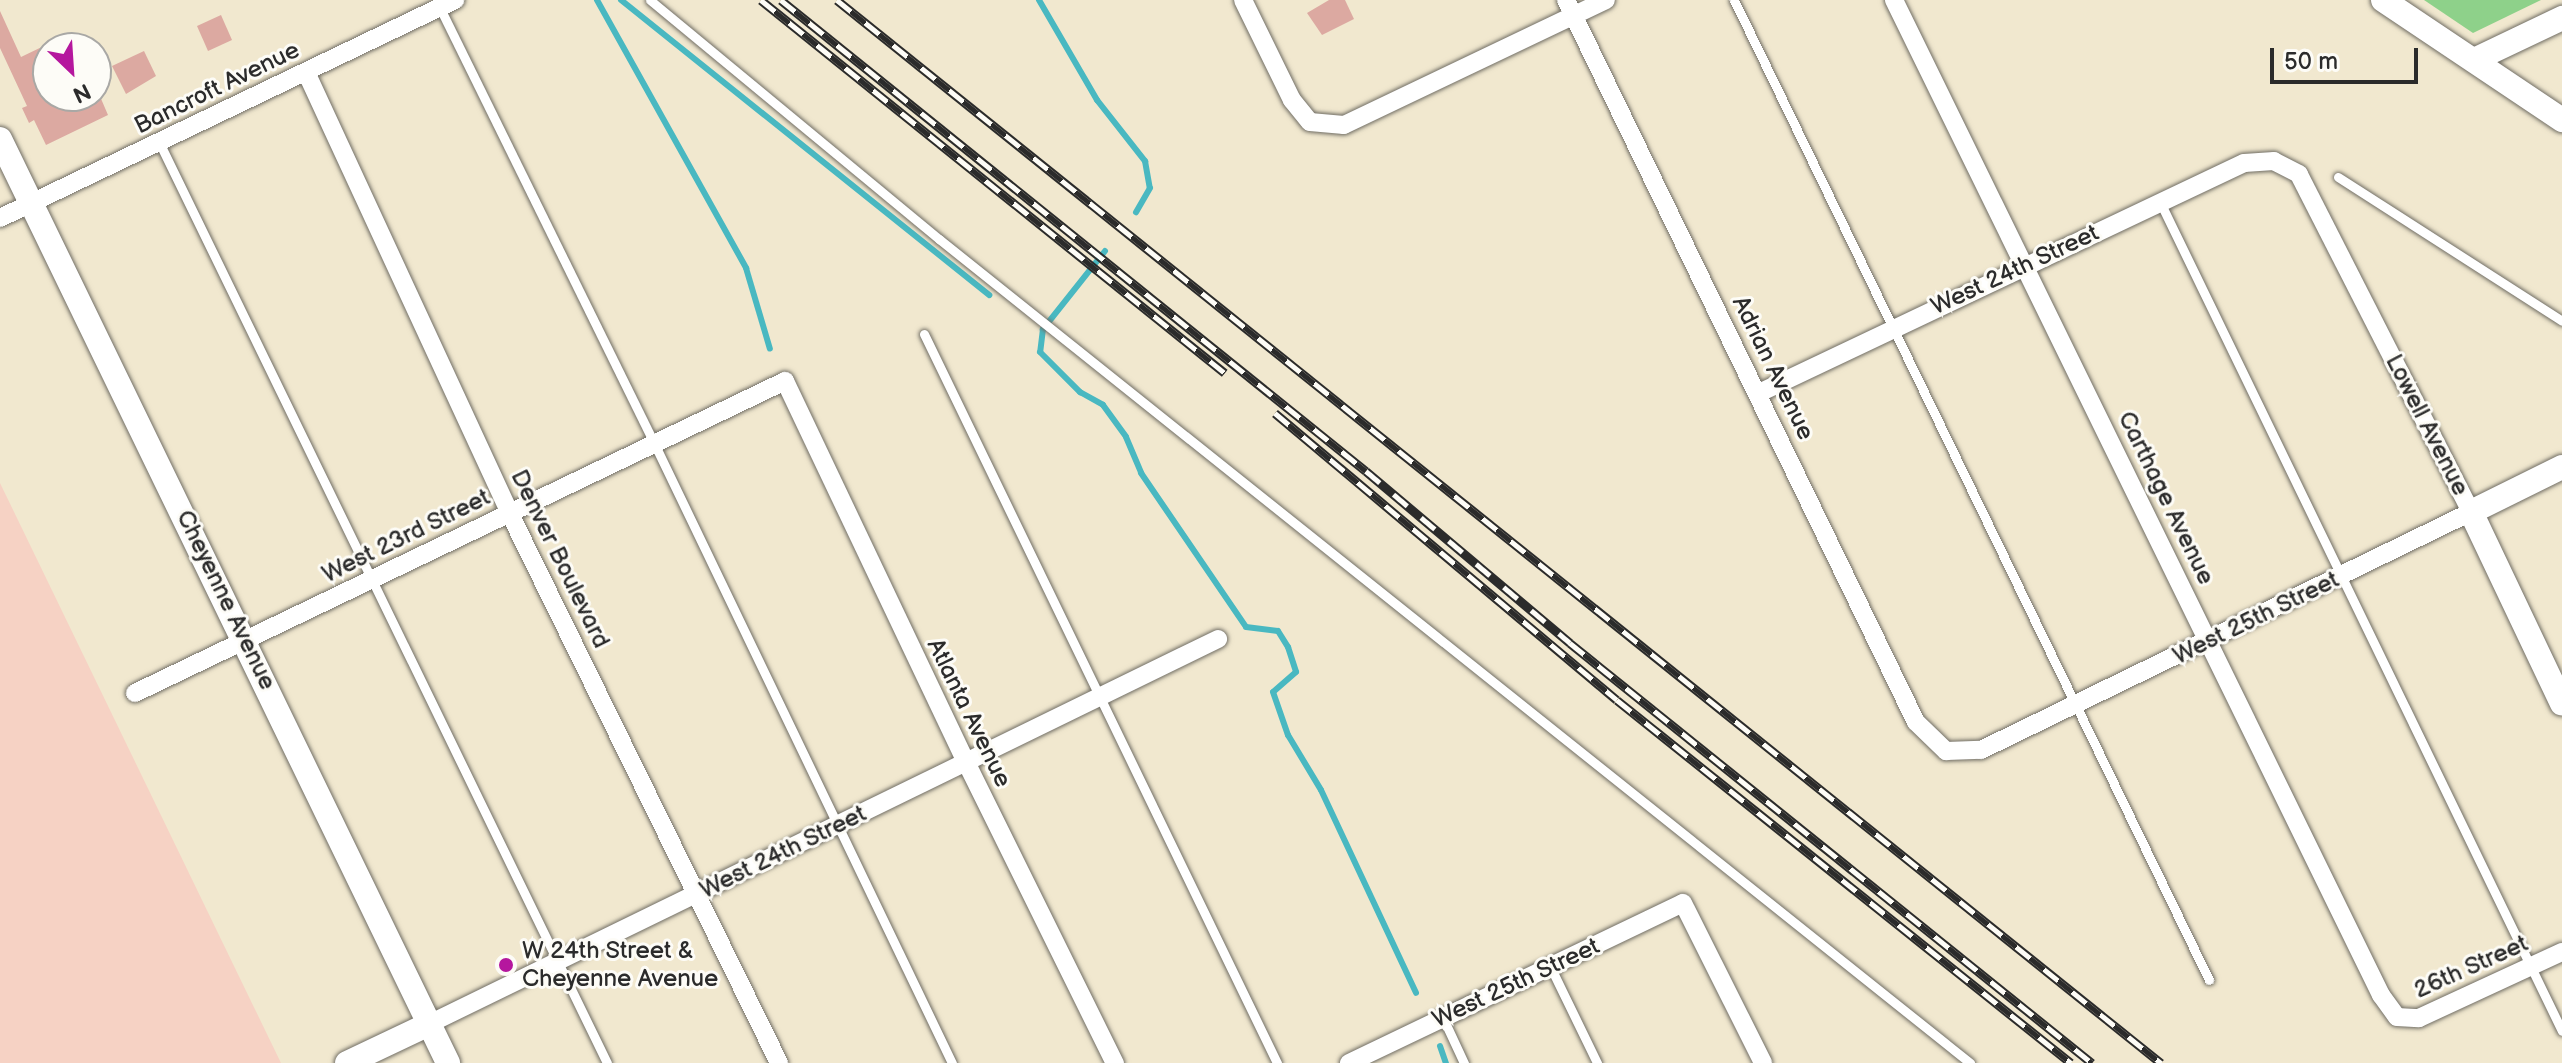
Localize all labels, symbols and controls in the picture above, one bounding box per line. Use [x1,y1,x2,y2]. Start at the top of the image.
north arrow [32,32,112,112]
scale bar [2274,32,2422,82]
street label: Bancroft Avenue [130,36,304,140]
text: 50 m [2284,47,2338,76]
text: N [68,77,95,108]
street label: West 24th Street [1926,219,2104,321]
street label: Adrian Avenue [1726,291,1820,445]
street label: Lowell Avenue [2379,350,2475,500]
street label: Carthage Avenue [2112,407,2220,589]
street label: Denver Boulevard [504,465,616,653]
street label: West 23rd Street [317,483,495,589]
street label: Cheyenne Avenue [170,505,282,695]
street label: West 25th Street [2168,565,2344,671]
street label: Atlanta Avenue [921,634,1017,792]
street label: West 24th Street [695,799,871,905]
street label: 26th Street [2409,929,2533,1005]
street label: West 25th Street [1428,932,1604,1034]
place label: W 24th Street & Cheyenne Avenue [522,937,718,993]
marker: W 24th Street & Cheyenne Avenue [497,956,515,974]

